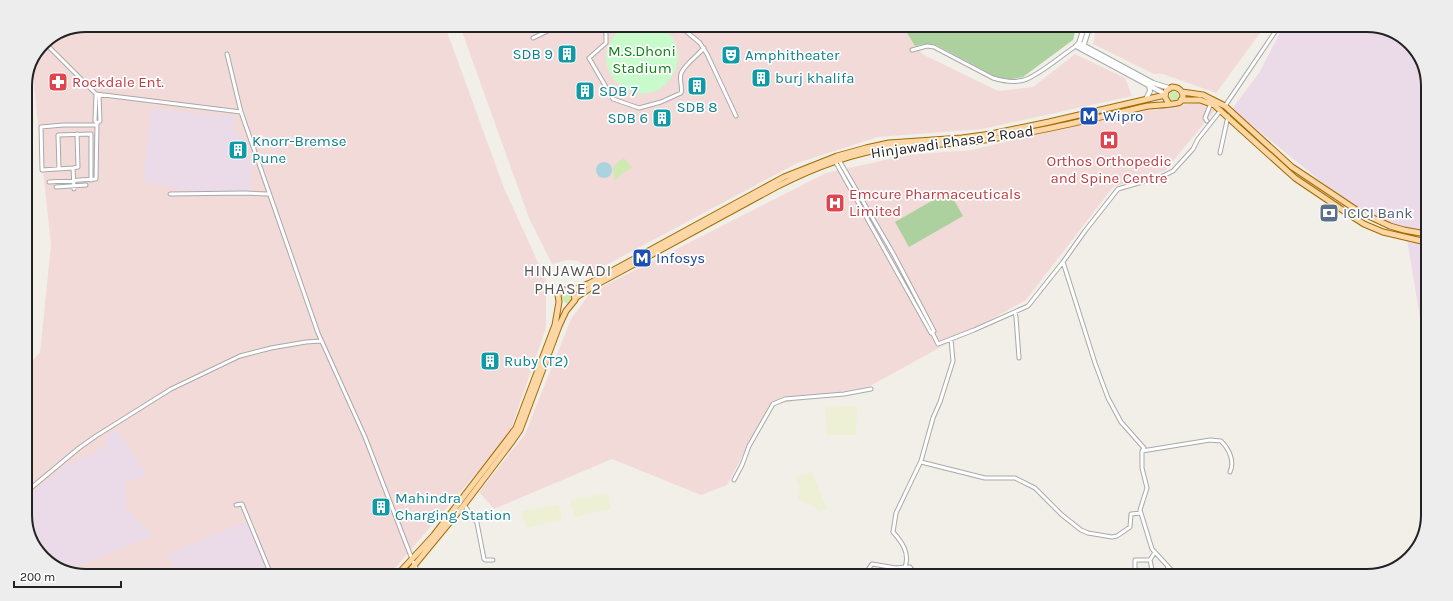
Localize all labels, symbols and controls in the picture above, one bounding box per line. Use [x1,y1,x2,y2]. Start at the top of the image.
park label: M.S.Dhoni Stadium [608,42,676,77]
building icon: SDB 9 [556,43,578,65]
theatre icon: Amphitheater [720,44,742,66]
place label: SDB 9 [512,45,553,63]
place label: Amphitheater [745,46,840,64]
building icon: burj khalifa [750,67,772,89]
place label: burj khalifa [775,69,854,87]
pharmacy icon: Rockdale Ent. [47,71,69,93]
place label: Rockdale Ent. [72,73,164,91]
building icon: SDB 8 [686,75,708,97]
building icon: SDB 7 [574,80,596,102]
place label: SDB 7 [599,82,638,100]
place label: SDB 8 [676,98,718,116]
metro station icon: Wipro [1078,105,1100,127]
building icon: SDB 6 [651,107,673,129]
place label: Wipro [1103,107,1143,125]
place label: SDB 6 [608,109,648,127]
street label: Hinjawadi Phase 2 Road [869,122,1035,162]
hospital icon: Orthos Orthopedic and Spine Centre [1098,129,1120,151]
place label: Knorr-Bremse Pune [252,132,347,167]
building icon: Knorr-Bremse Pune [227,139,249,161]
place label: Orthos Orthopedic and Spine Centre [1046,152,1172,187]
place label: Emcure Pharmaceuticals Limited [849,185,1021,220]
hospital icon: Emcure Pharmaceuticals Limited [824,192,846,214]
bank icon: ICICI Bank [1318,202,1340,224]
place label: ICICI Bank [1343,204,1413,222]
metro station icon: Infosys [631,247,653,269]
place label: Infosys [656,249,705,267]
district label: HINJAWADI PHASE 2 [524,261,612,298]
building icon: Ruby (T2) [479,350,501,372]
place label: Ruby (T2) [504,352,569,370]
place label: Mahindra Charging Station [395,489,511,524]
building icon: Mahindra Charging Station [370,496,392,518]
scale bar [14,563,121,589]
text: 200 m [20,570,55,584]

